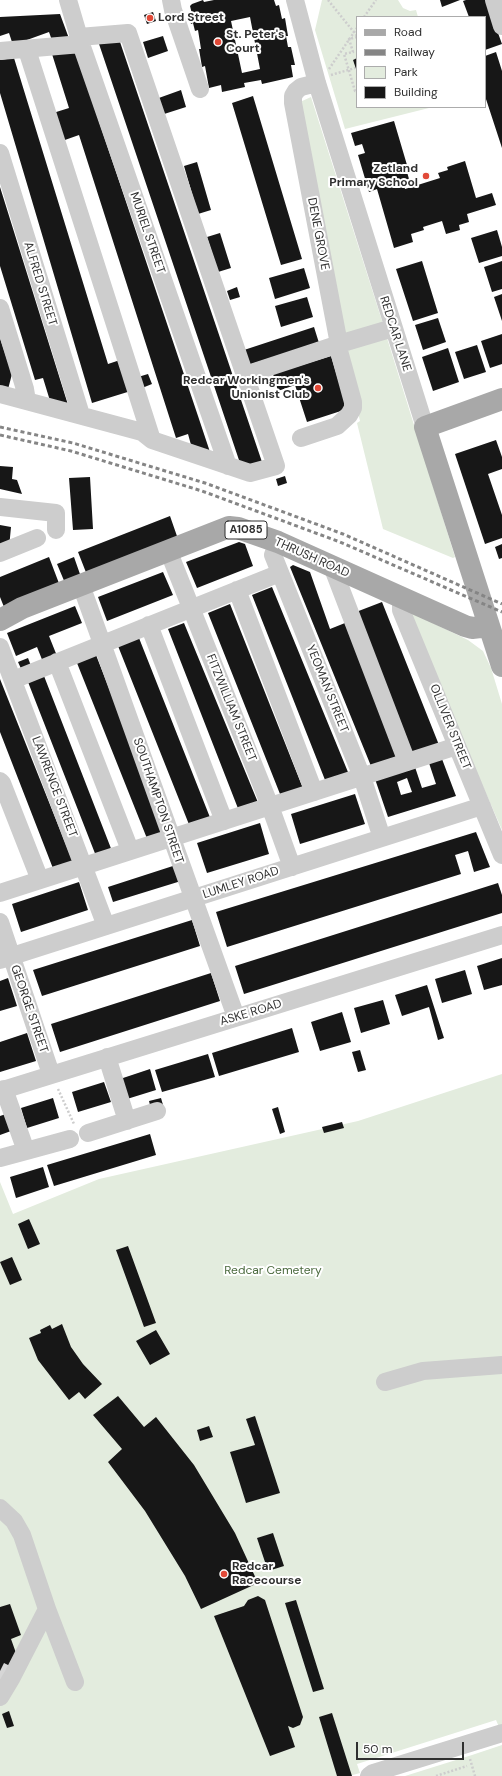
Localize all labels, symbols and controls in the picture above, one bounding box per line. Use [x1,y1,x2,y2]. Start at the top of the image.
place label: Lord Street [158,11,224,25]
marker: Lord Street [145,13,155,23]
legend [356,16,486,108]
text: Road [394,24,422,40]
place label: St. Peter's Court [226,28,284,56]
marker: St. Peter's Court [213,37,223,47]
text: Railway [394,44,435,60]
text: Park [394,64,418,80]
text: Building [394,84,438,100]
place label: Zetland Primary School [329,162,418,190]
marker: Zetland Primary School [421,171,431,181]
street label: MURIEL STREET [126,190,168,276]
street label: DENE GROVE [304,197,332,271]
street label: ALFRED STREET [20,240,60,328]
street label: REDCAR LANE [376,295,414,373]
place label: Redcar Workingmen's Unionist Club [183,374,310,402]
marker: Redcar Workingmen's Unionist Club [313,383,323,393]
road number: A1085 [225,521,267,539]
street label: THRUSH ROAD [272,535,352,581]
street label: YEOMAN STREET [303,643,351,735]
street label: FITZWILLIAM STREET [203,652,259,764]
street label: OLLIVER STREET [426,682,474,772]
street label: LAWRENCE STREET [28,735,80,839]
street label: SOUTHAMPTON STREET [130,736,186,866]
street label: LUMLEY ROAD [201,864,281,902]
street label: GEORGE STREET [7,963,51,1055]
street label: ASKE ROAD [218,997,284,1029]
park label: Redcar Cemetery [224,1264,322,1278]
place label: Redcar Racecourse [232,1560,301,1588]
marker: Redcar Racecourse [219,1569,229,1579]
scale bar [358,1734,466,1760]
text: 50 m [363,1741,392,1757]

